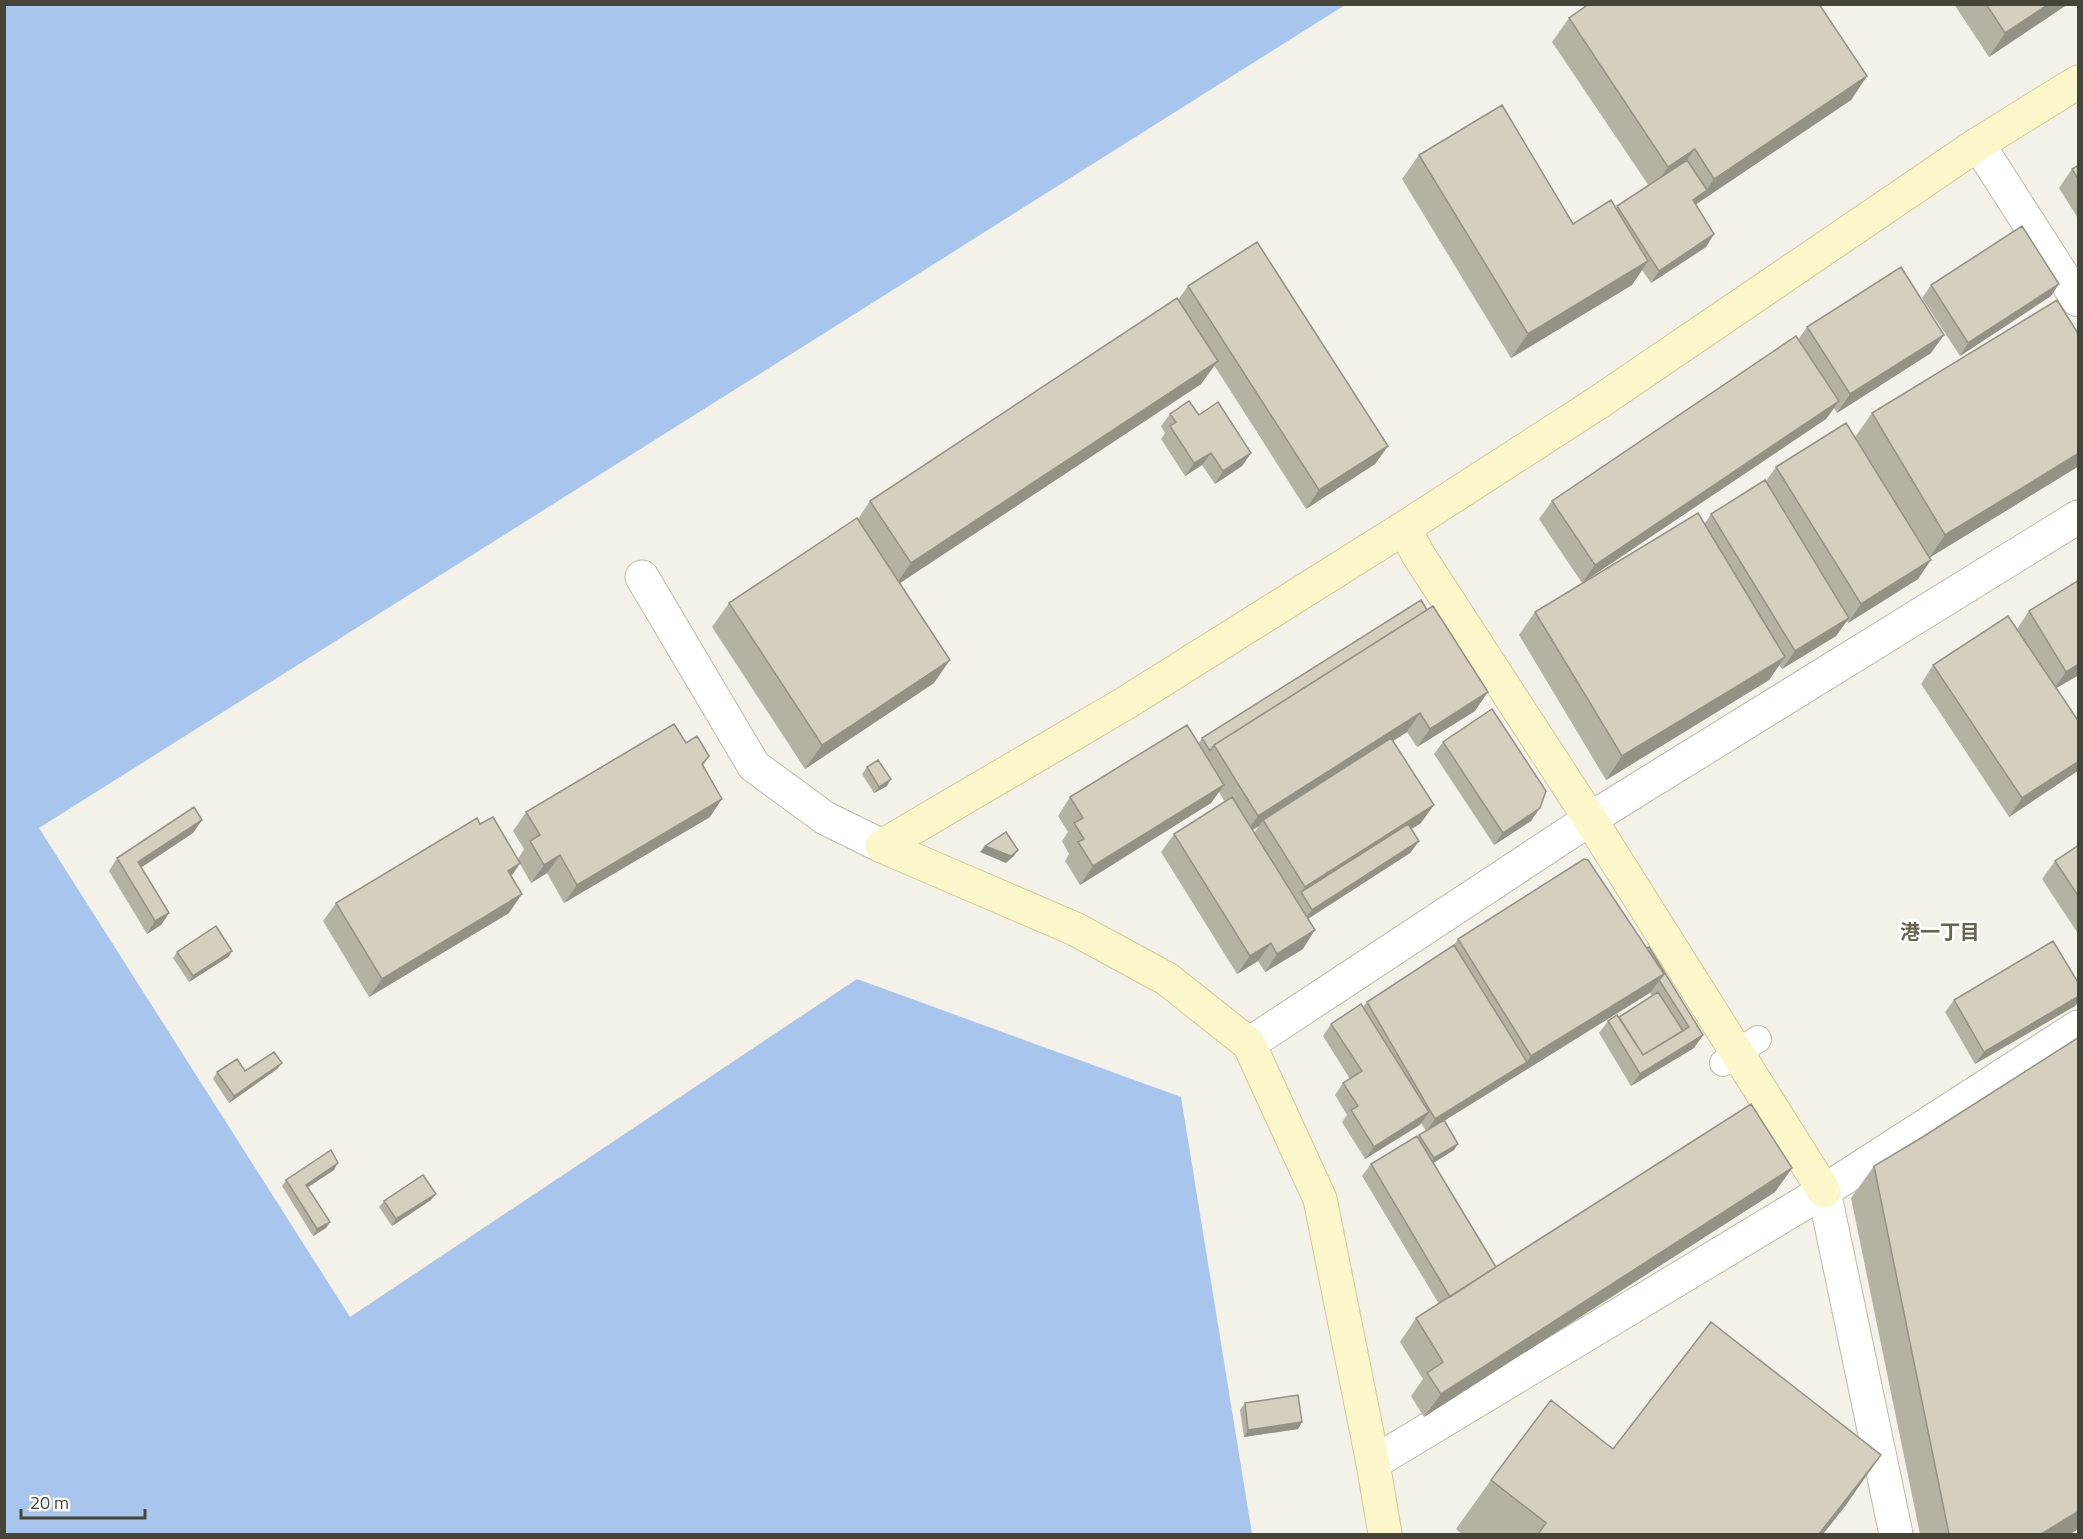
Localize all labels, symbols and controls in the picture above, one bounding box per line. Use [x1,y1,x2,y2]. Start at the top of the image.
district label: 港一丁目 [1900,916,1980,947]
scale bar [21,1482,146,1520]
text: 20 m [30,1489,69,1516]

